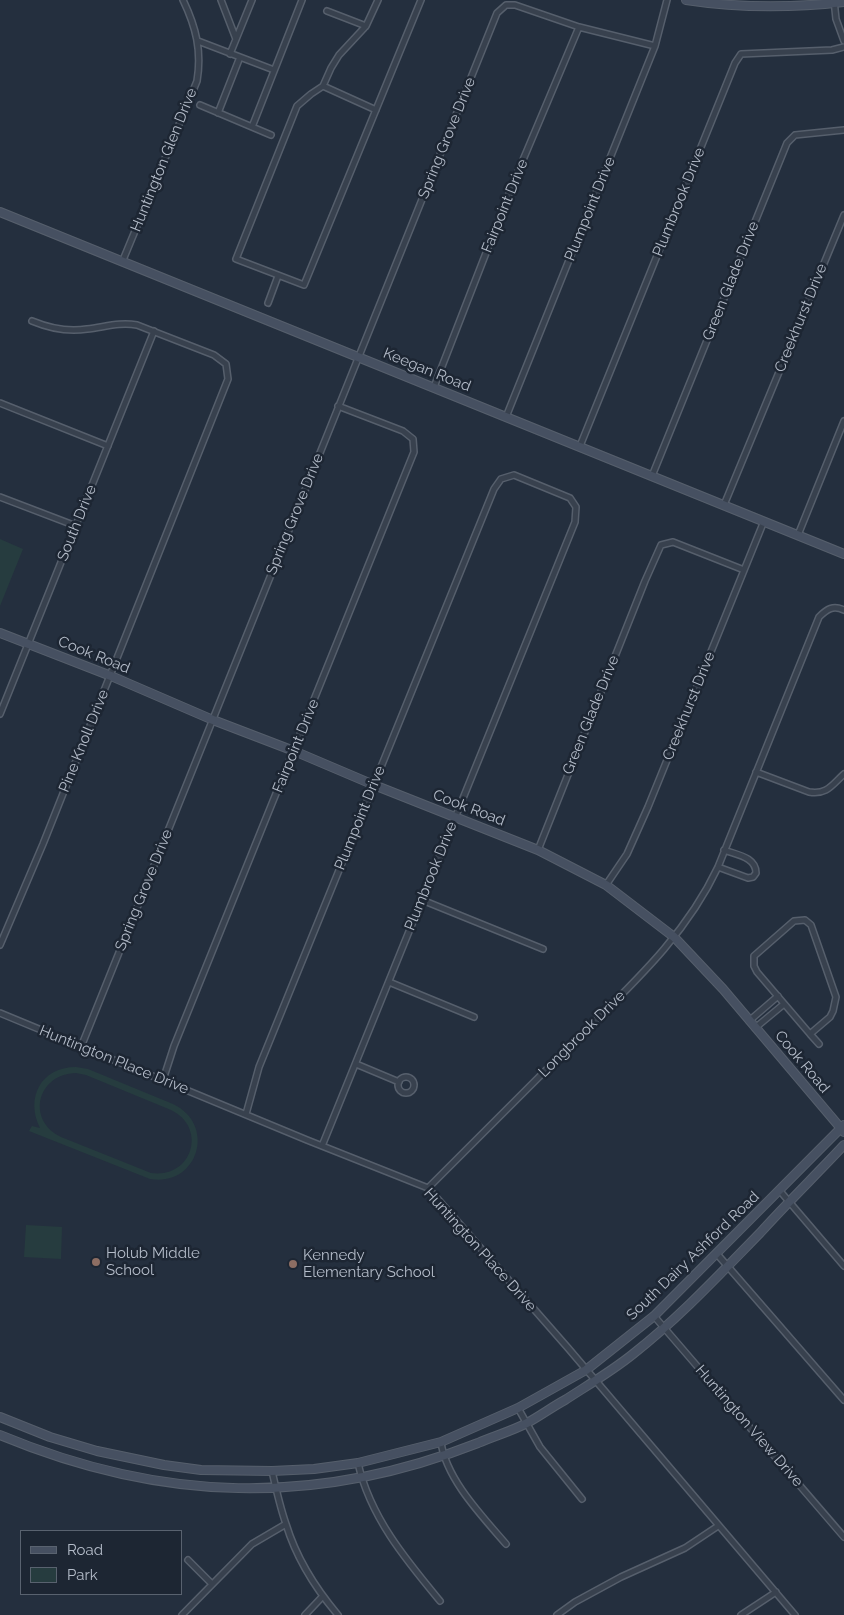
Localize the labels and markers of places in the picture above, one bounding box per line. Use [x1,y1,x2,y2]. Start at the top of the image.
place label: Holub Middle School [106,1244,200,1279]
place label: Kennedy Elementary School [303,1246,435,1281]
marker: Holub Middle School [90,1256,102,1268]
marker: Kennedy Elementary School [287,1258,299,1270]

